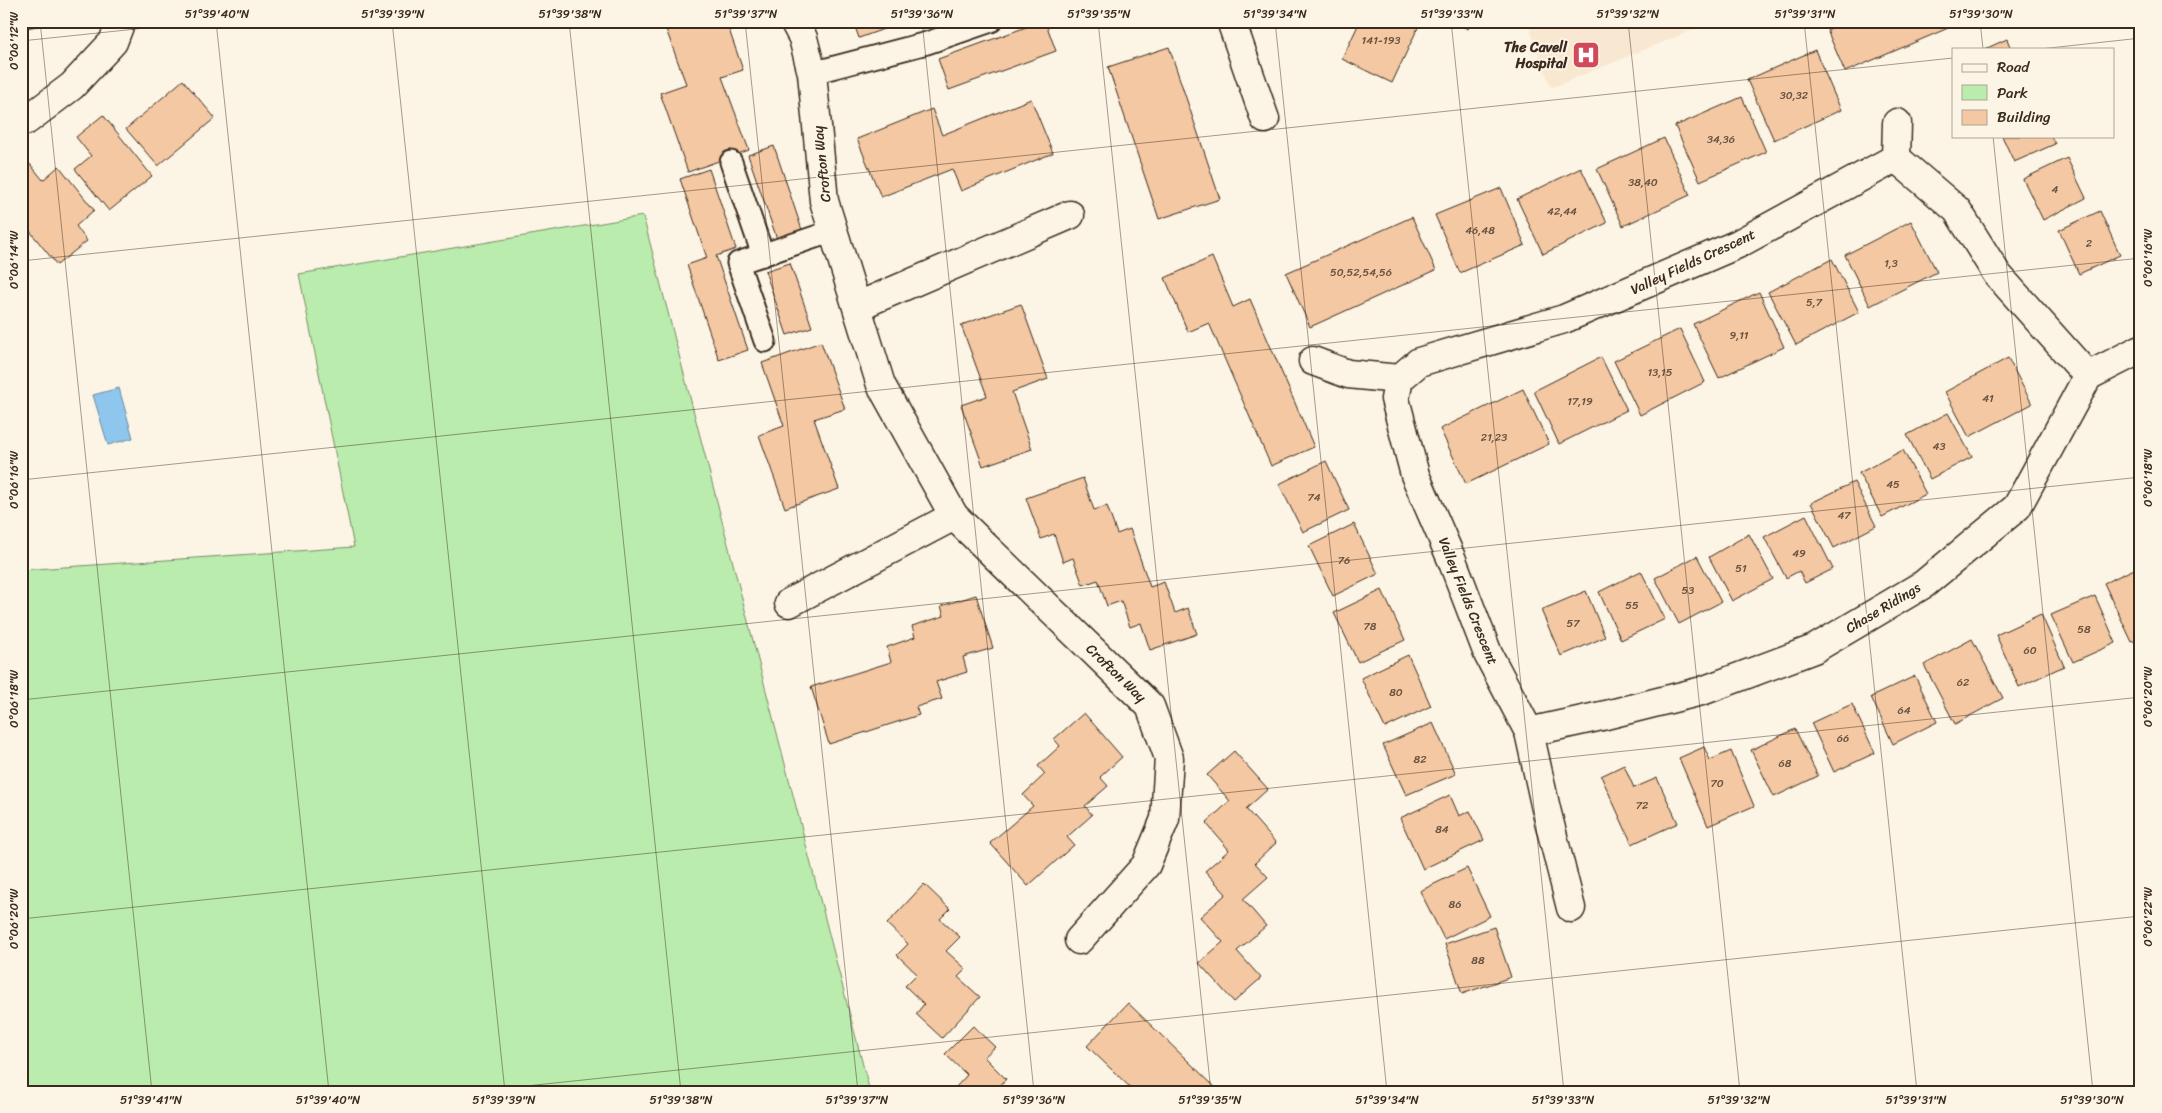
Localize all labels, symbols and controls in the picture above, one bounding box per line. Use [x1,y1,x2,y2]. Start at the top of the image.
text: 51°39'40"N [185,3,250,25]
text: 51°39'39"N [361,3,425,25]
text: 51°39'38"N [538,3,602,25]
text: 51°39'37"N [715,3,778,25]
text: 51°39'36"N [891,3,954,25]
text: 51°39'35"N [1067,3,1131,25]
text: 51°39'34"N [1243,3,1307,25]
text: 51°39'33"N [1421,3,1484,25]
text: 51°39'32"N [1597,3,1660,25]
text: 51°39'31"N [1774,3,1836,25]
text: 51°39'30"N [1949,3,2013,25]
text: 0°06'12"W [3,11,25,70]
house number: 141-193 [1362,31,1400,50]
place label: The Cavell Hospital [1504,35,1568,76]
hospital icon: The Cavell Hospital [1571,40,1601,70]
legend [1952,48,2114,138]
text: Road [1997,54,2030,80]
text: Park [1997,80,2028,106]
house number: 30,32 [1780,86,1809,105]
text: Building [1997,104,2051,130]
street label: Crofton Way [805,124,838,203]
house number: 34,36 [1707,130,1735,149]
house number: 38,40 [1628,173,1658,192]
house number: 4 [2052,180,2059,199]
house number: 42,44 [1547,202,1577,221]
house number: 46,48 [1465,221,1495,240]
street label: Valley Fields Crescent [1626,222,1760,302]
text: 0°06'16"W [2137,228,2159,287]
text: 0°06'14"W [3,230,25,289]
house number: 2 [2086,234,2093,253]
house number: 1,3 [1884,254,1898,273]
house number: 50,52,54,56 [1330,263,1392,282]
house number: 5,7 [1806,293,1823,312]
house number: 9,11 [1729,326,1749,345]
house number: 13,15 [1647,363,1673,382]
house number: 41 [1982,389,1994,408]
house number: 17,19 [1567,392,1593,411]
house number: 21,23 [1481,428,1507,447]
house number: 43 [1933,437,1945,456]
text: 0°06'18"W [2137,448,2159,507]
text: 0°06'16"W [3,450,25,509]
house number: 45 [1886,475,1900,494]
house number: 74 [1307,488,1321,507]
house number: 47 [1837,506,1851,525]
street label: Valley Fields Crescent [1431,533,1505,669]
house number: 49 [1792,544,1806,563]
house number: 76 [1338,551,1350,570]
house number: 51 [1735,559,1747,578]
street label: Chase Ridings [1840,575,1926,640]
house number: 53 [1682,581,1694,600]
house number: 55 [1625,596,1639,615]
house number: 57 [1566,614,1580,633]
house number: 78 [1364,617,1377,636]
house number: 58 [2077,620,2091,639]
street label: Crofton Way [1080,637,1153,709]
house number: 60 [2023,641,2037,660]
text: 0°06'20"W [2137,666,2159,727]
text: 0°06'18"W [3,669,25,728]
house number: 62 [1957,673,1970,692]
house number: 80 [1389,683,1403,702]
house number: 64 [1897,701,1911,720]
house number: 66 [1837,729,1849,748]
house number: 82 [1414,750,1427,769]
house number: 68 [1779,754,1792,773]
house number: 70 [1710,774,1724,793]
house number: 72 [1636,796,1649,815]
house number: 84 [1435,820,1449,839]
text: 0°06'22"W [2137,886,2159,947]
text: 0°06'20"W [3,888,25,949]
house number: 86 [1449,895,1461,914]
house number: 88 [1471,951,1485,970]
text: 51°39'41"N [120,1089,183,1111]
text: 51°39'40"N [296,1089,361,1111]
text: 51°39'39"N [472,1089,536,1111]
text: 51°39'38"N [649,1089,713,1111]
text: 51°39'37"N [826,1089,889,1111]
text: 51°39'36"N [1003,1089,1066,1111]
text: 51°39'35"N [1178,1089,1242,1111]
text: 51°39'34"N [1355,1089,1419,1111]
text: 51°39'33"N [1532,1089,1595,1111]
text: 51°39'32"N [1708,1089,1771,1111]
text: 51°39'31"N [1885,1089,1947,1111]
text: 51°39'30"N [2060,1089,2124,1111]

